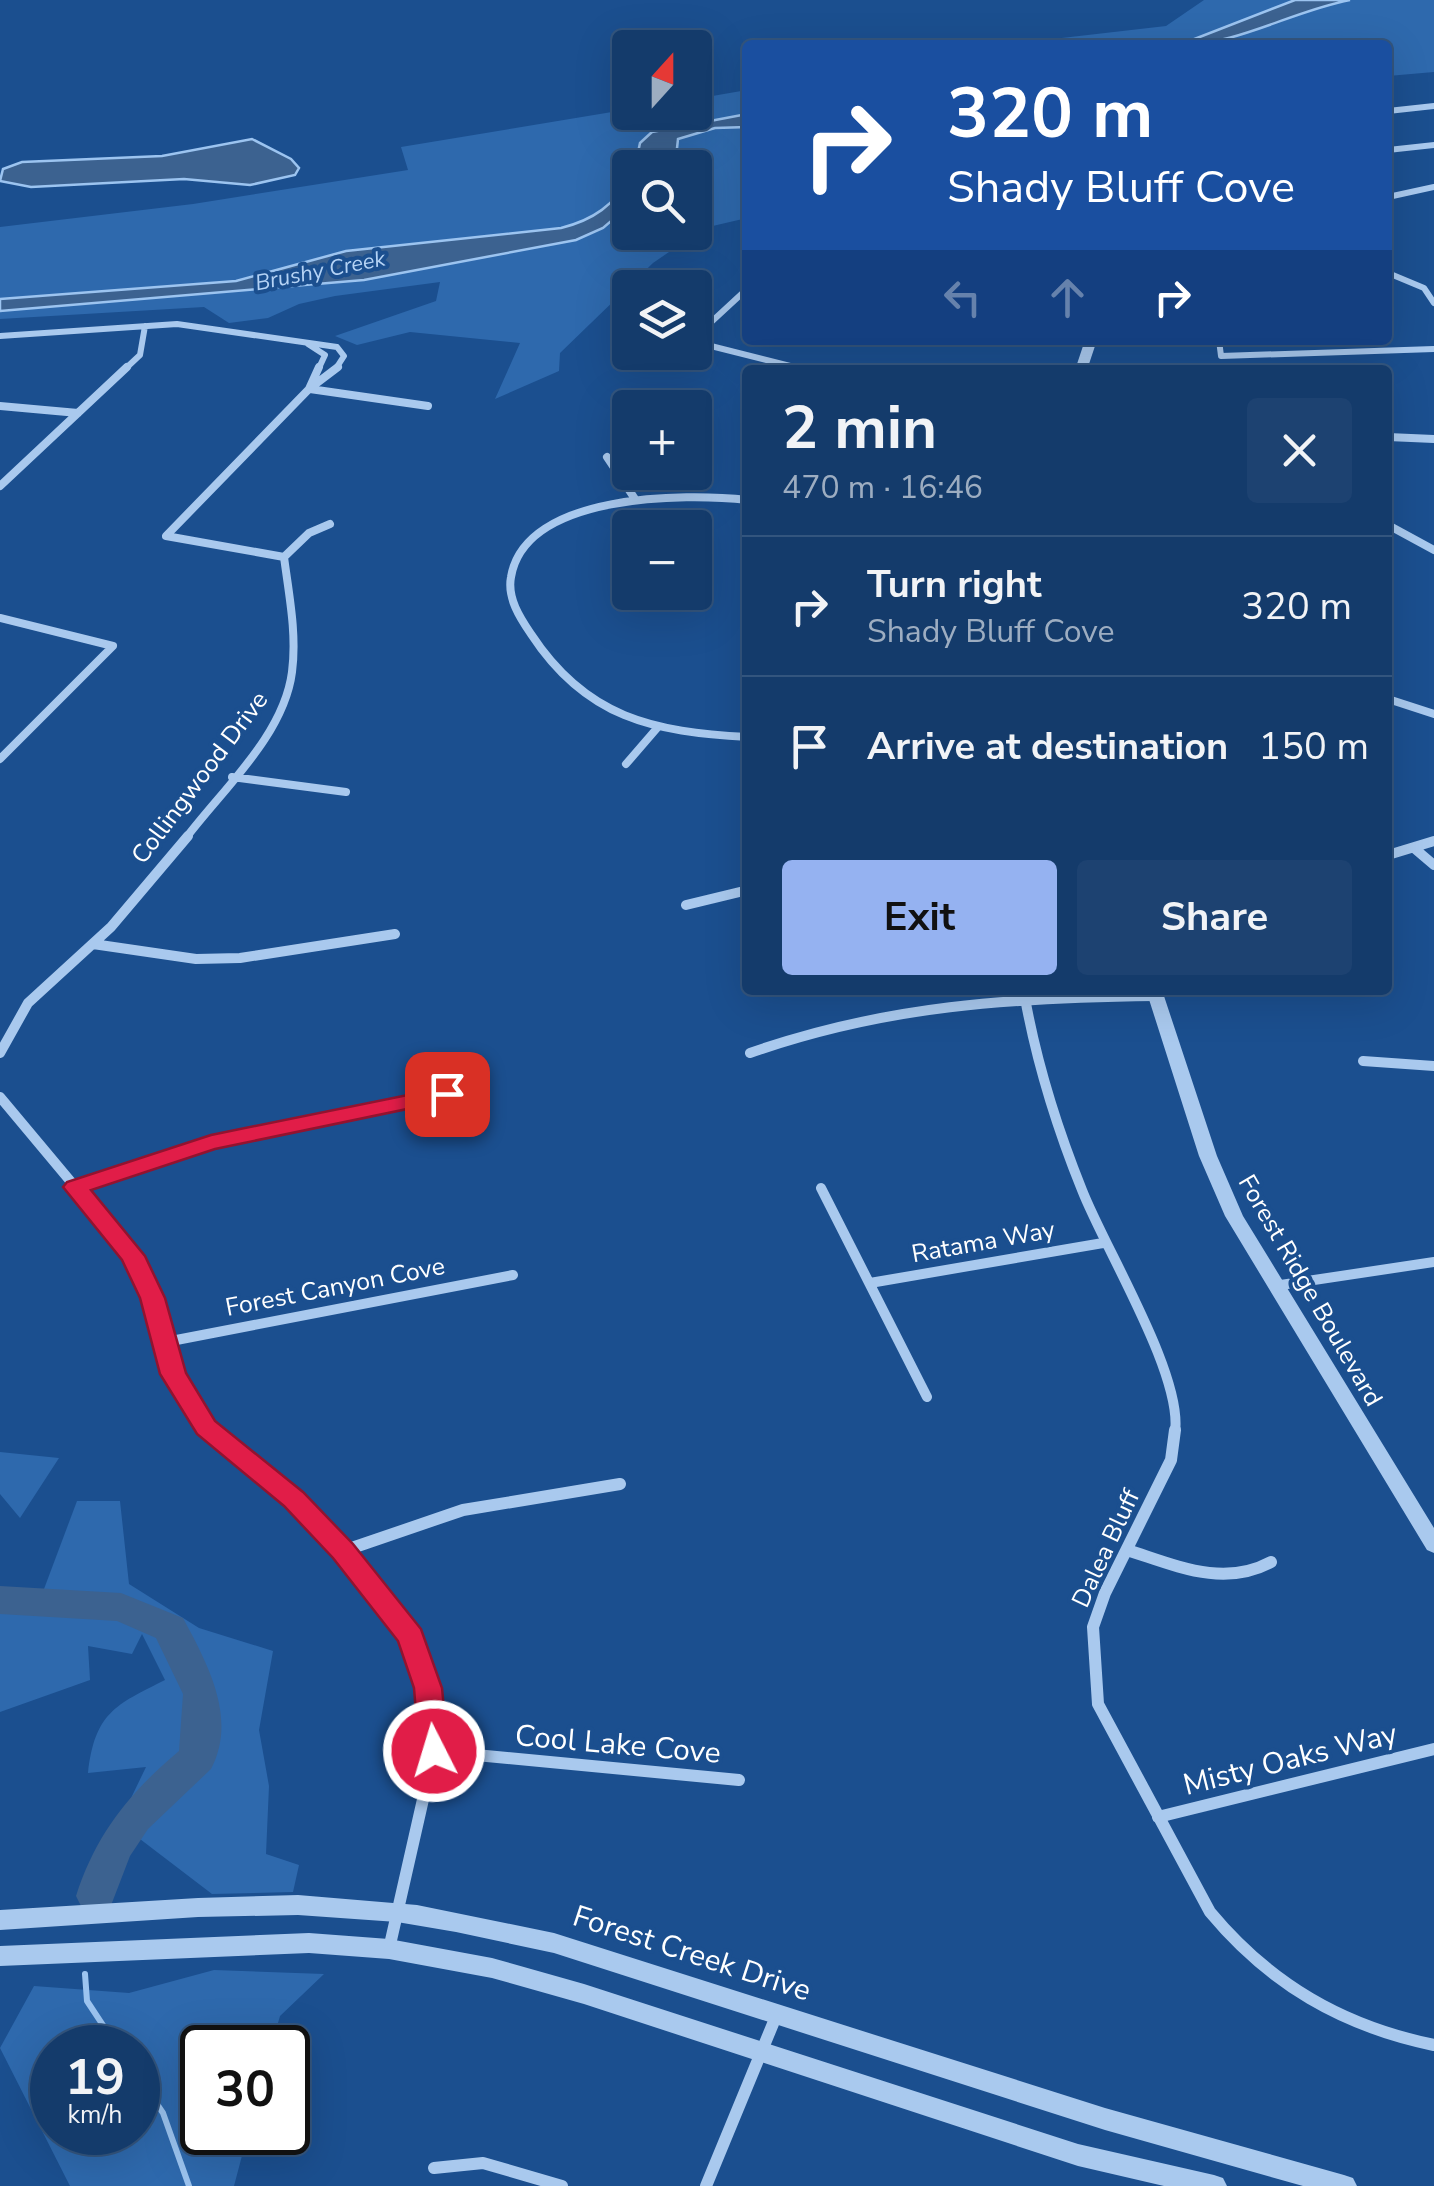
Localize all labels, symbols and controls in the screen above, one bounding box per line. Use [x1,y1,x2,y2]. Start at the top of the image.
north arrow [612,30,712,130]
map controls [612,30,712,610]
text: 320 m [947,66,1153,162]
icon: right [782,80,912,210]
button: search [612,150,712,250]
text: Shady Bluff Cove [947,157,1295,218]
water label: Brushy Creek [253,243,389,298]
button: layers [612,270,712,370]
icon: left [935,270,990,325]
icon: ahead [1040,270,1095,325]
icon: right [1145,270,1200,325]
text: 2 min [782,387,937,469]
button: + [612,390,712,490]
button: close [1247,398,1352,503]
text: 470 m · 16:46 [782,466,983,509]
button: − [612,510,712,610]
text: Turn right [867,559,1042,610]
icon: right [782,579,837,634]
text: 320 m [1241,581,1352,632]
text: Shady Bluff Cove [867,610,1114,653]
street label: Collingwood Drive [124,684,276,871]
icon: arrive [782,719,837,774]
text: Arrive at destination [867,721,1228,772]
text: 150 m [1258,721,1369,772]
button: Exit [782,860,1057,975]
button: Share [1077,860,1352,975]
pin [405,1052,490,1137]
icon: arrive [420,1067,475,1122]
street label: Forest Ridge Boulevard [1230,1168,1390,1413]
street label: Ratama Way [909,1213,1058,1271]
street label: Forest Canyon Cove [223,1249,448,1325]
street label: Dalea Bluff [1064,1483,1148,1613]
position arrow [382,1699,486,1803]
street label: Misty Oaks Way [1179,1713,1402,1806]
street label: Cool Lake Cove [513,1715,723,1774]
street label: Forest Creek Drive [568,1896,816,2011]
speed limit sign: 30 [180,2025,310,2155]
text: 19 [65,2043,125,2112]
text: km/h [67,2098,123,2132]

